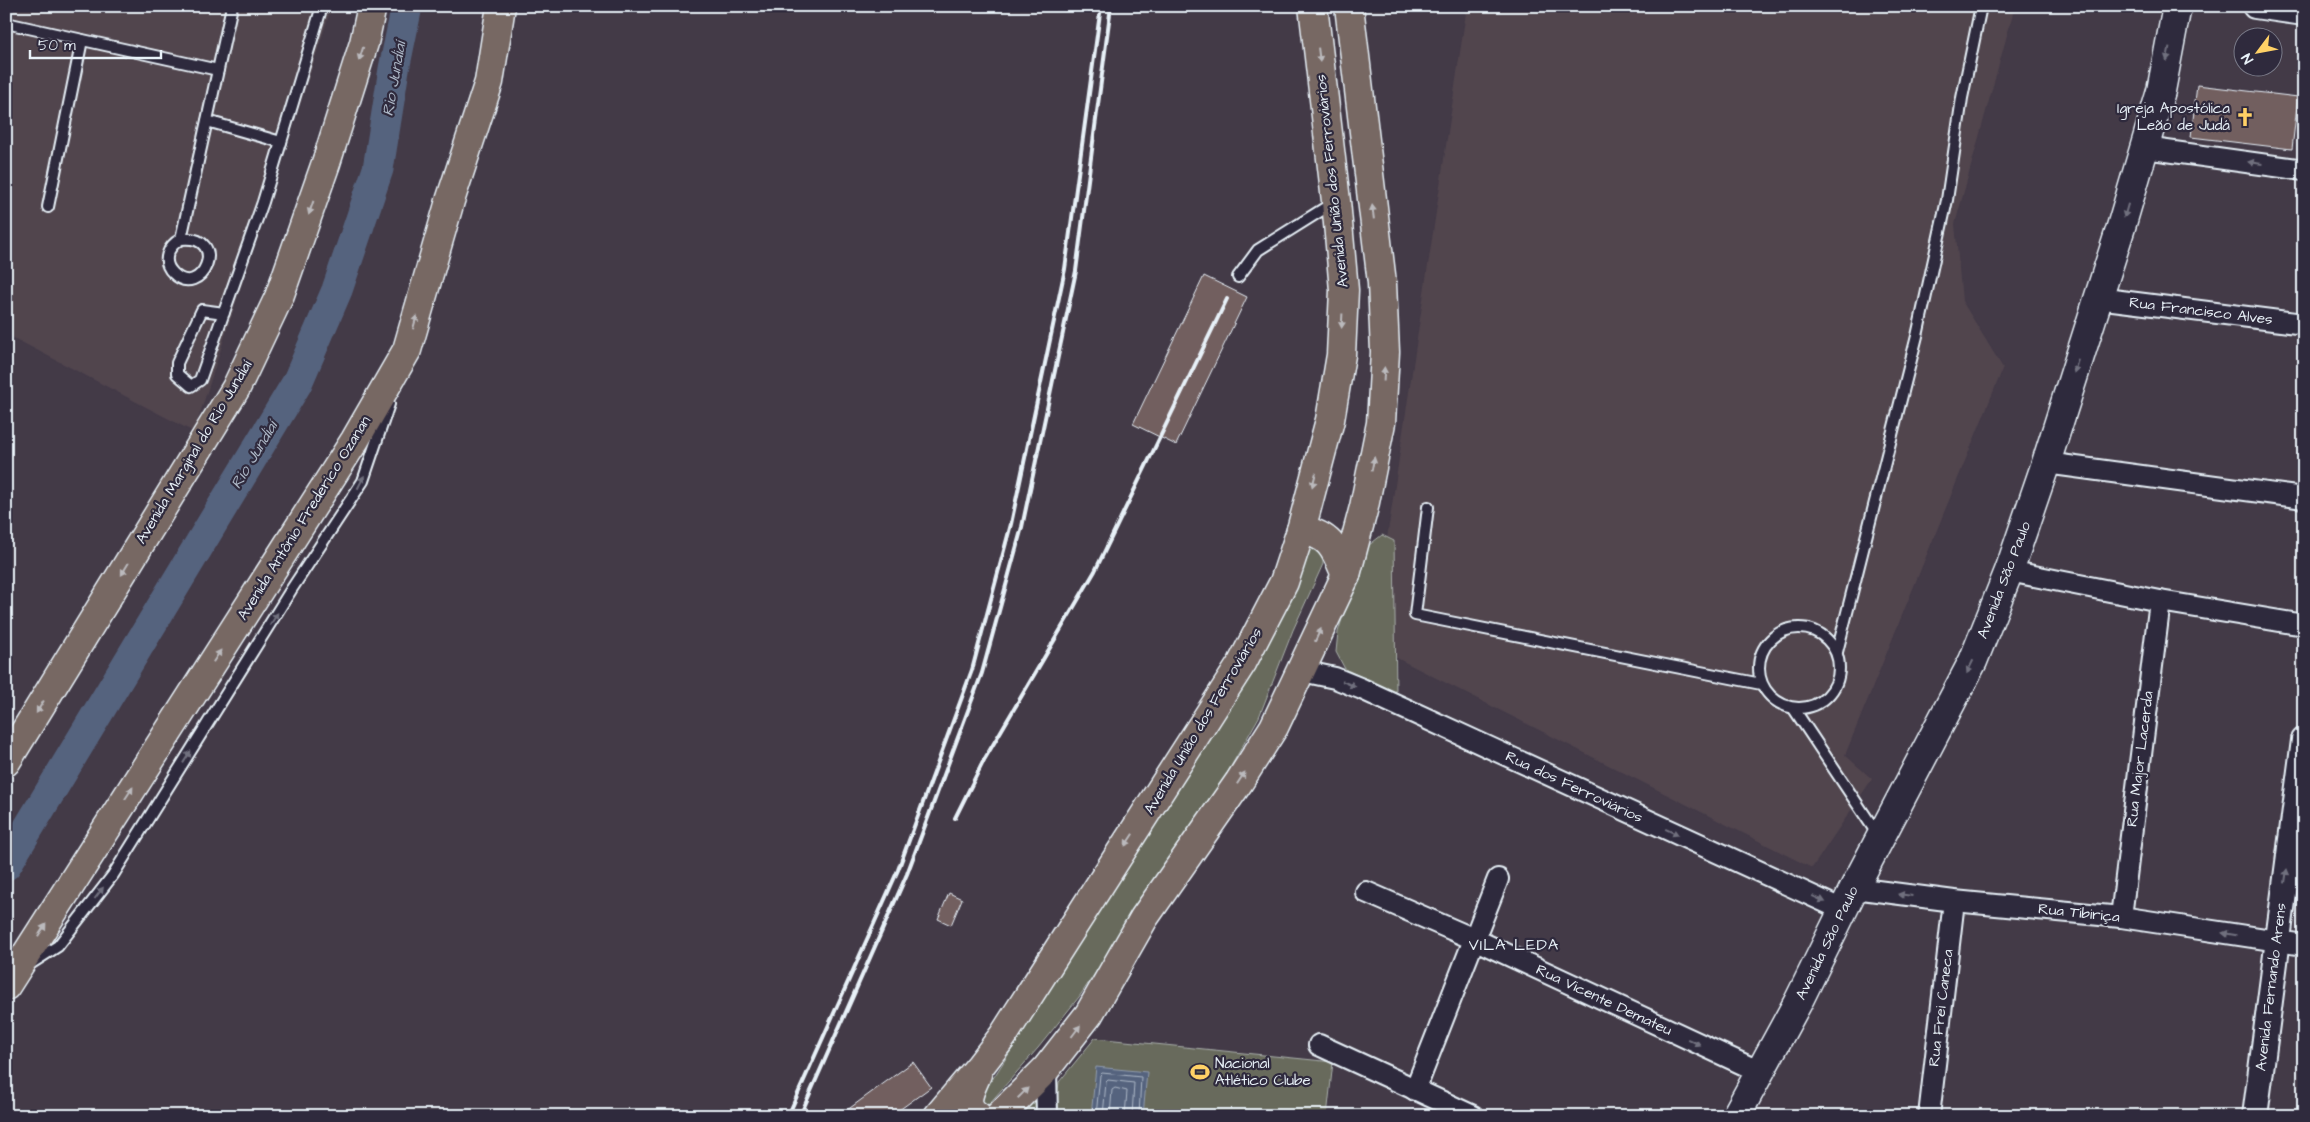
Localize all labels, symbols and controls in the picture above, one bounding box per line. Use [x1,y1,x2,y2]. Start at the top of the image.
scale bar [30,28,161,60]
north arrow [2232,28,2282,78]
text: 50 m [38,35,76,56]
water label: Rio Jundiaí [377,38,412,118]
one-way arrow [357,46,364,61]
one-way arrow [1315,47,1323,63]
one-way arrow [2164,47,2172,62]
text: N [2237,49,2259,67]
street label: Avenida União dos Ferroviários [1310,73,1354,289]
place label: Igreja Apostólica Leão de Judá [2117,98,2230,136]
church icon: Igreja Apostólica Leão de Judá [2234,106,2256,128]
one-way arrow [2247,159,2263,167]
one-way arrow [306,201,314,216]
one-way arrow [1369,204,1377,220]
one-way arrow [2122,204,2130,219]
street label: Rua Francisco Alves [2128,292,2274,330]
one-way arrow [1338,313,1346,329]
one-way arrow [412,314,420,329]
street label: Avenida Marginal do Rio Jundiaí [132,357,256,547]
one-way arrow [2072,358,2080,373]
one-way arrow [1380,366,1388,382]
street label: Avenida Antônio Frederico Ozanan [232,411,376,624]
water label: Rio Jundiaí [226,418,282,492]
one-way arrow [1369,457,1377,472]
one-way arrow [1310,473,1318,488]
one-way arrow [357,475,365,489]
street label: Avenida São Paulo [1972,518,2036,642]
one-way arrow [120,562,129,575]
one-way arrow [269,612,278,625]
street label: Avenida União dos Ferroviários [1139,623,1267,818]
one-way arrow [1315,628,1323,642]
one-way arrow [212,649,222,663]
one-way arrow [1966,660,1974,674]
one-way arrow [1342,680,1356,688]
street label: Rua Major Lacerda [2121,690,2159,828]
one-way arrow [35,701,44,714]
street label: Rua dos Ferroviários [1502,746,1647,828]
one-way arrow [183,750,192,763]
one-way arrow [1237,771,1246,785]
one-way arrow [125,786,134,800]
one-way arrow [1664,827,1679,836]
one-way arrow [1125,834,1134,847]
one-way arrow [2282,868,2290,884]
street label: Avenida São Paulo [1790,882,1864,1003]
one-way arrow [94,886,104,900]
one-way arrow [1897,891,1913,899]
one-way arrow [1812,896,1826,904]
street label: Rua Tibiriça [2037,898,2121,928]
street label: Avenida Fernando Arens [2250,901,2292,1072]
one-way arrow [37,923,47,937]
one-way arrow [2220,930,2236,938]
district label: VILA LEDA [1469,934,1559,956]
street label: Rua Frei Caneca [1923,948,1959,1068]
street label: Rua Vicente Demateu [1533,959,1676,1041]
one-way arrow [1070,1024,1081,1037]
one-way arrow [1687,1038,1701,1046]
place label: Nacional Atlético Clube [1215,1053,1311,1091]
sports icon: Nacional Atlético Clube [1189,1061,1211,1083]
one-way arrow [1017,1087,1029,1099]

